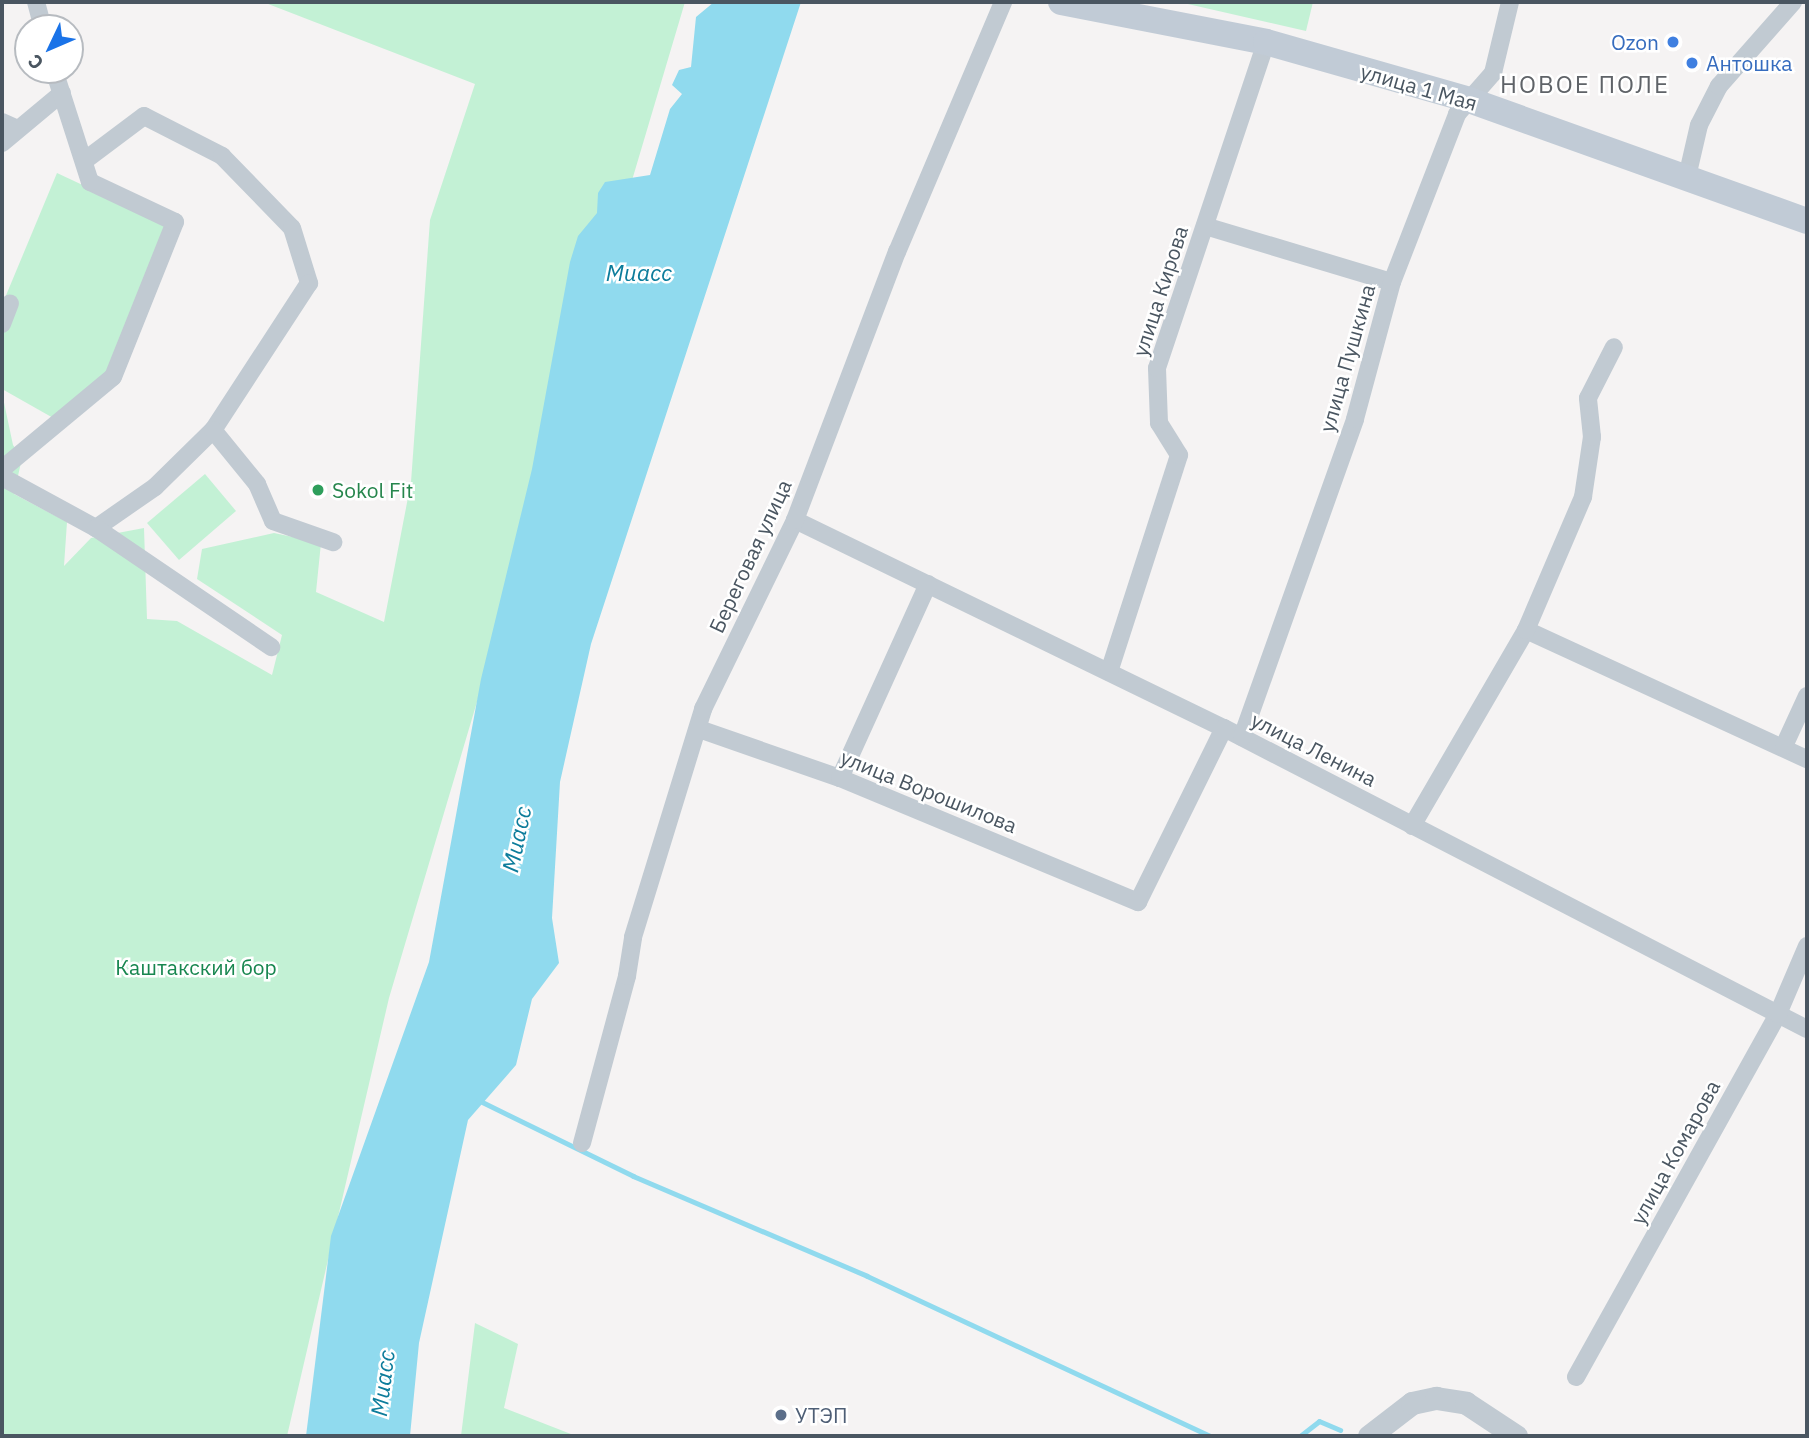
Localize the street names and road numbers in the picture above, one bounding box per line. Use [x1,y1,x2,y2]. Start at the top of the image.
street label: улица 1 Мая [1358,58,1480,116]
street label: улица Кирова [1127,222,1193,360]
street label: улица Пушкина [1314,281,1380,435]
street label: Береговая улица [703,475,797,637]
street label: улица Ленина [1247,707,1381,791]
street label: улица Ворошилова [837,744,1021,838]
street label: улица Комарова [1625,1076,1725,1228]

